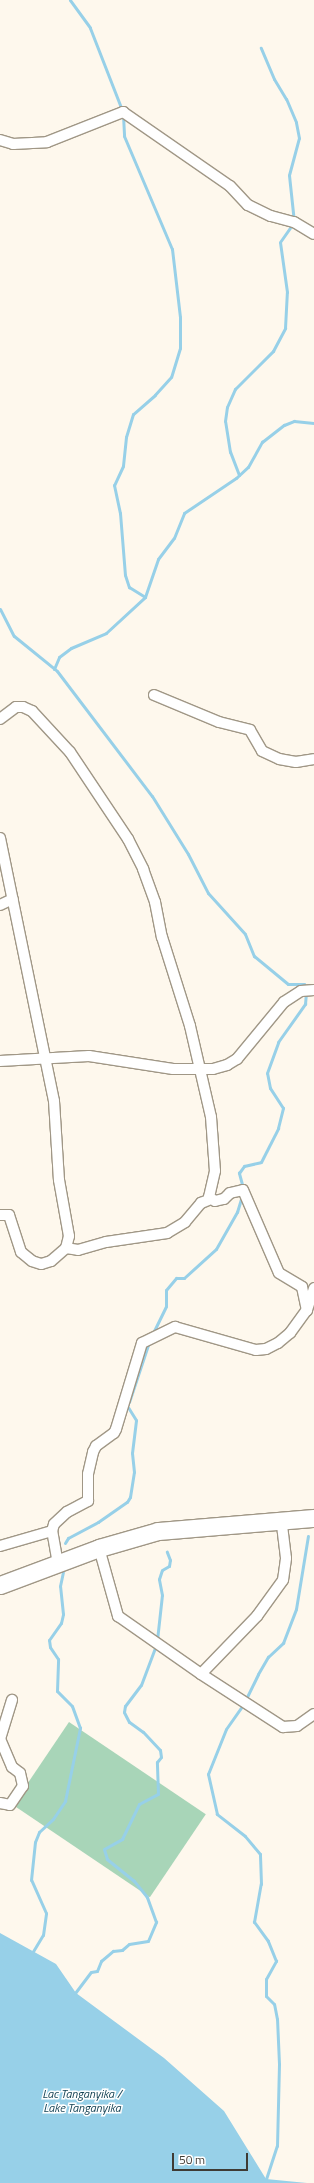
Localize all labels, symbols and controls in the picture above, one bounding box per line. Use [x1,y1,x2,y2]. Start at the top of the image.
water label: Lac Tanganyika / Lake Tanganyika [42,2087,122,2115]
scale bar [174,2145,250,2171]
text: 50 m [179,2150,205,2169]

